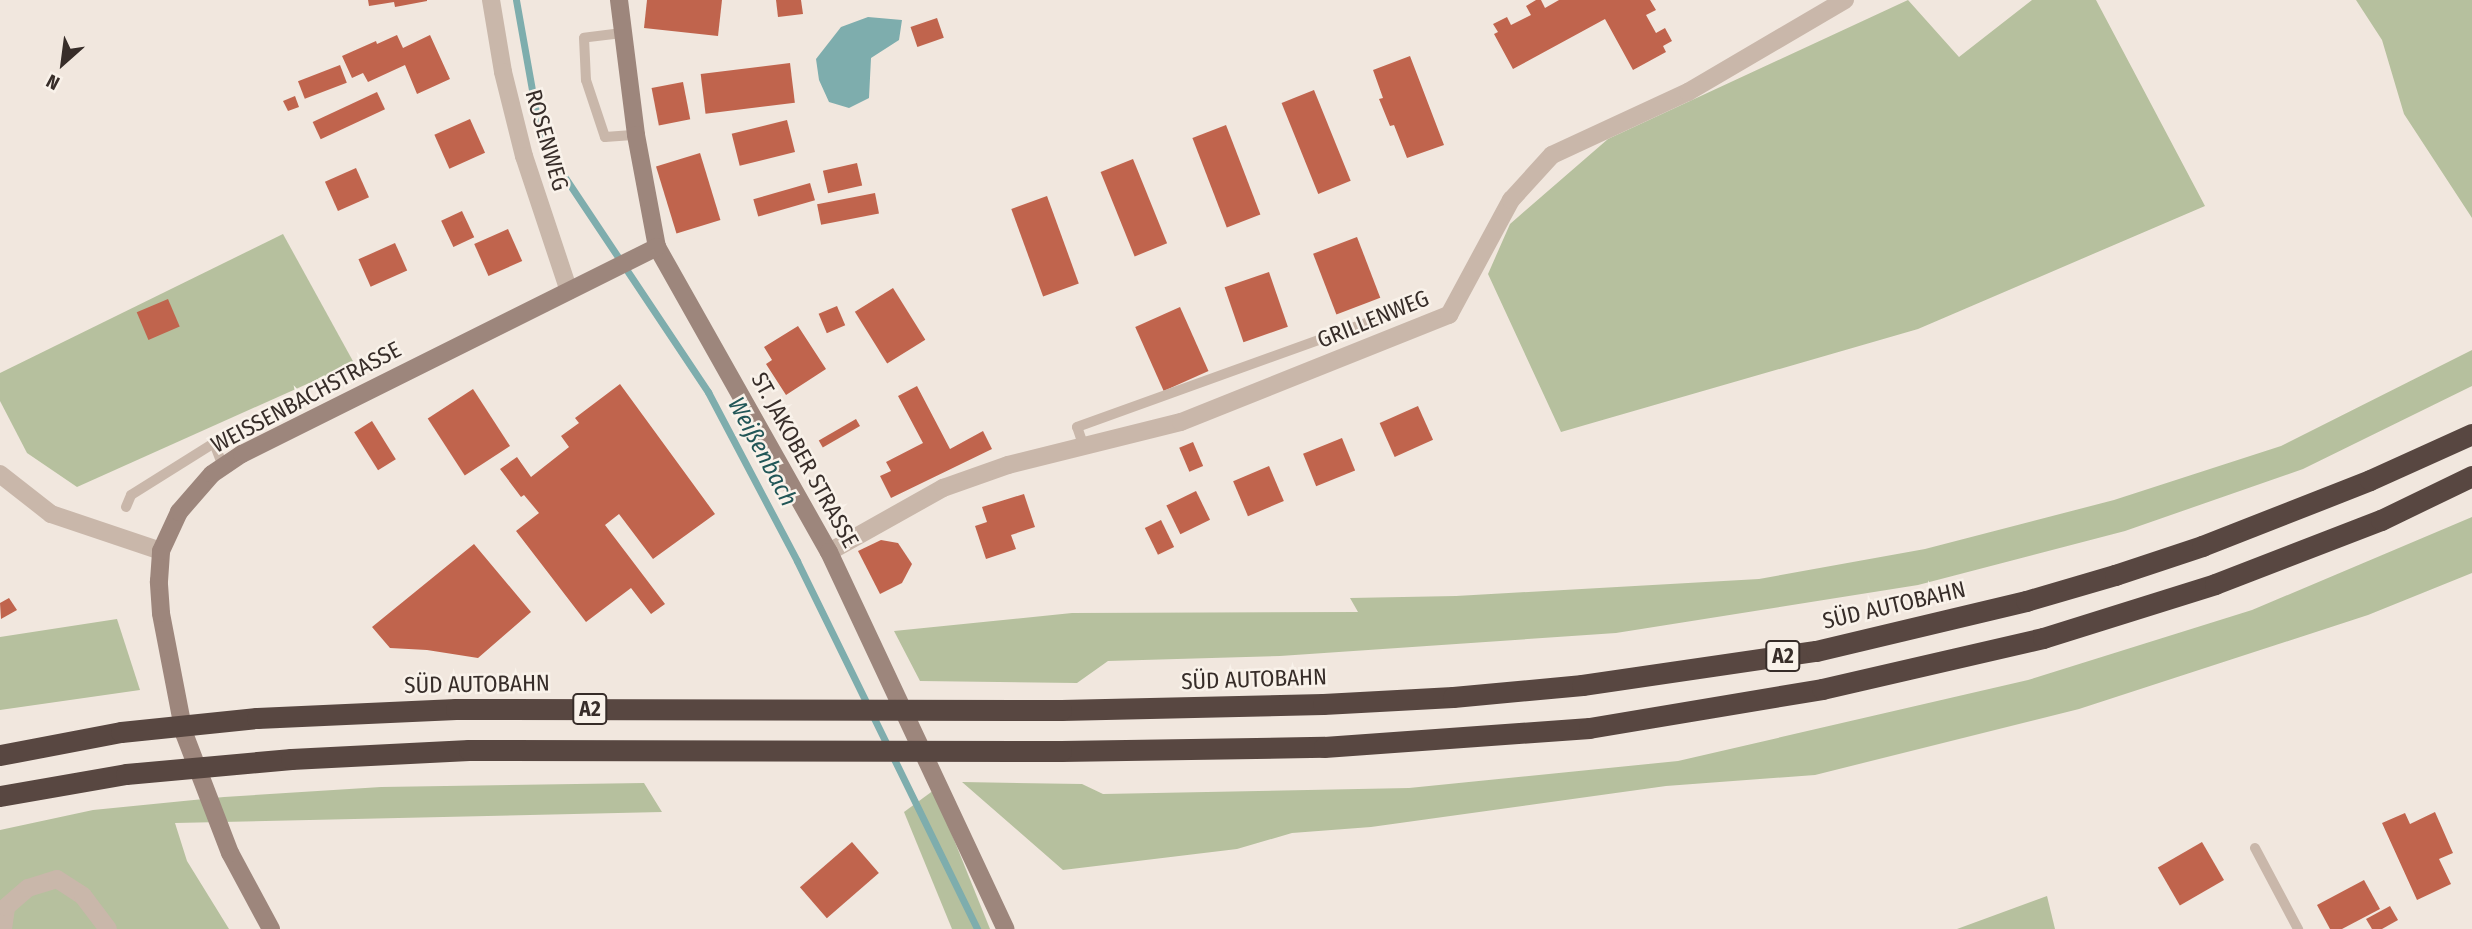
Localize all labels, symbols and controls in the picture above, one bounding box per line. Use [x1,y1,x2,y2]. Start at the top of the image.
north arrow [28,28,98,98]
text: N [42,69,63,95]
street label: ROSENWEG [519,86,575,194]
street label: GRILLENWEG [1313,284,1433,354]
street label: WEISSENBACHSTRASSE [206,335,406,459]
street label: ST. JAKOBER STRASSE [745,368,865,552]
water label: Weißenbach [721,392,803,512]
street label: SÜD AUTOBAHN [1820,575,1968,635]
road number: A2 [1764,638,1802,674]
street label: SÜD AUTOBAHN [1181,663,1327,695]
street label: SÜD AUTOBAHN [404,669,550,699]
road number: A2 [571,692,609,726]

